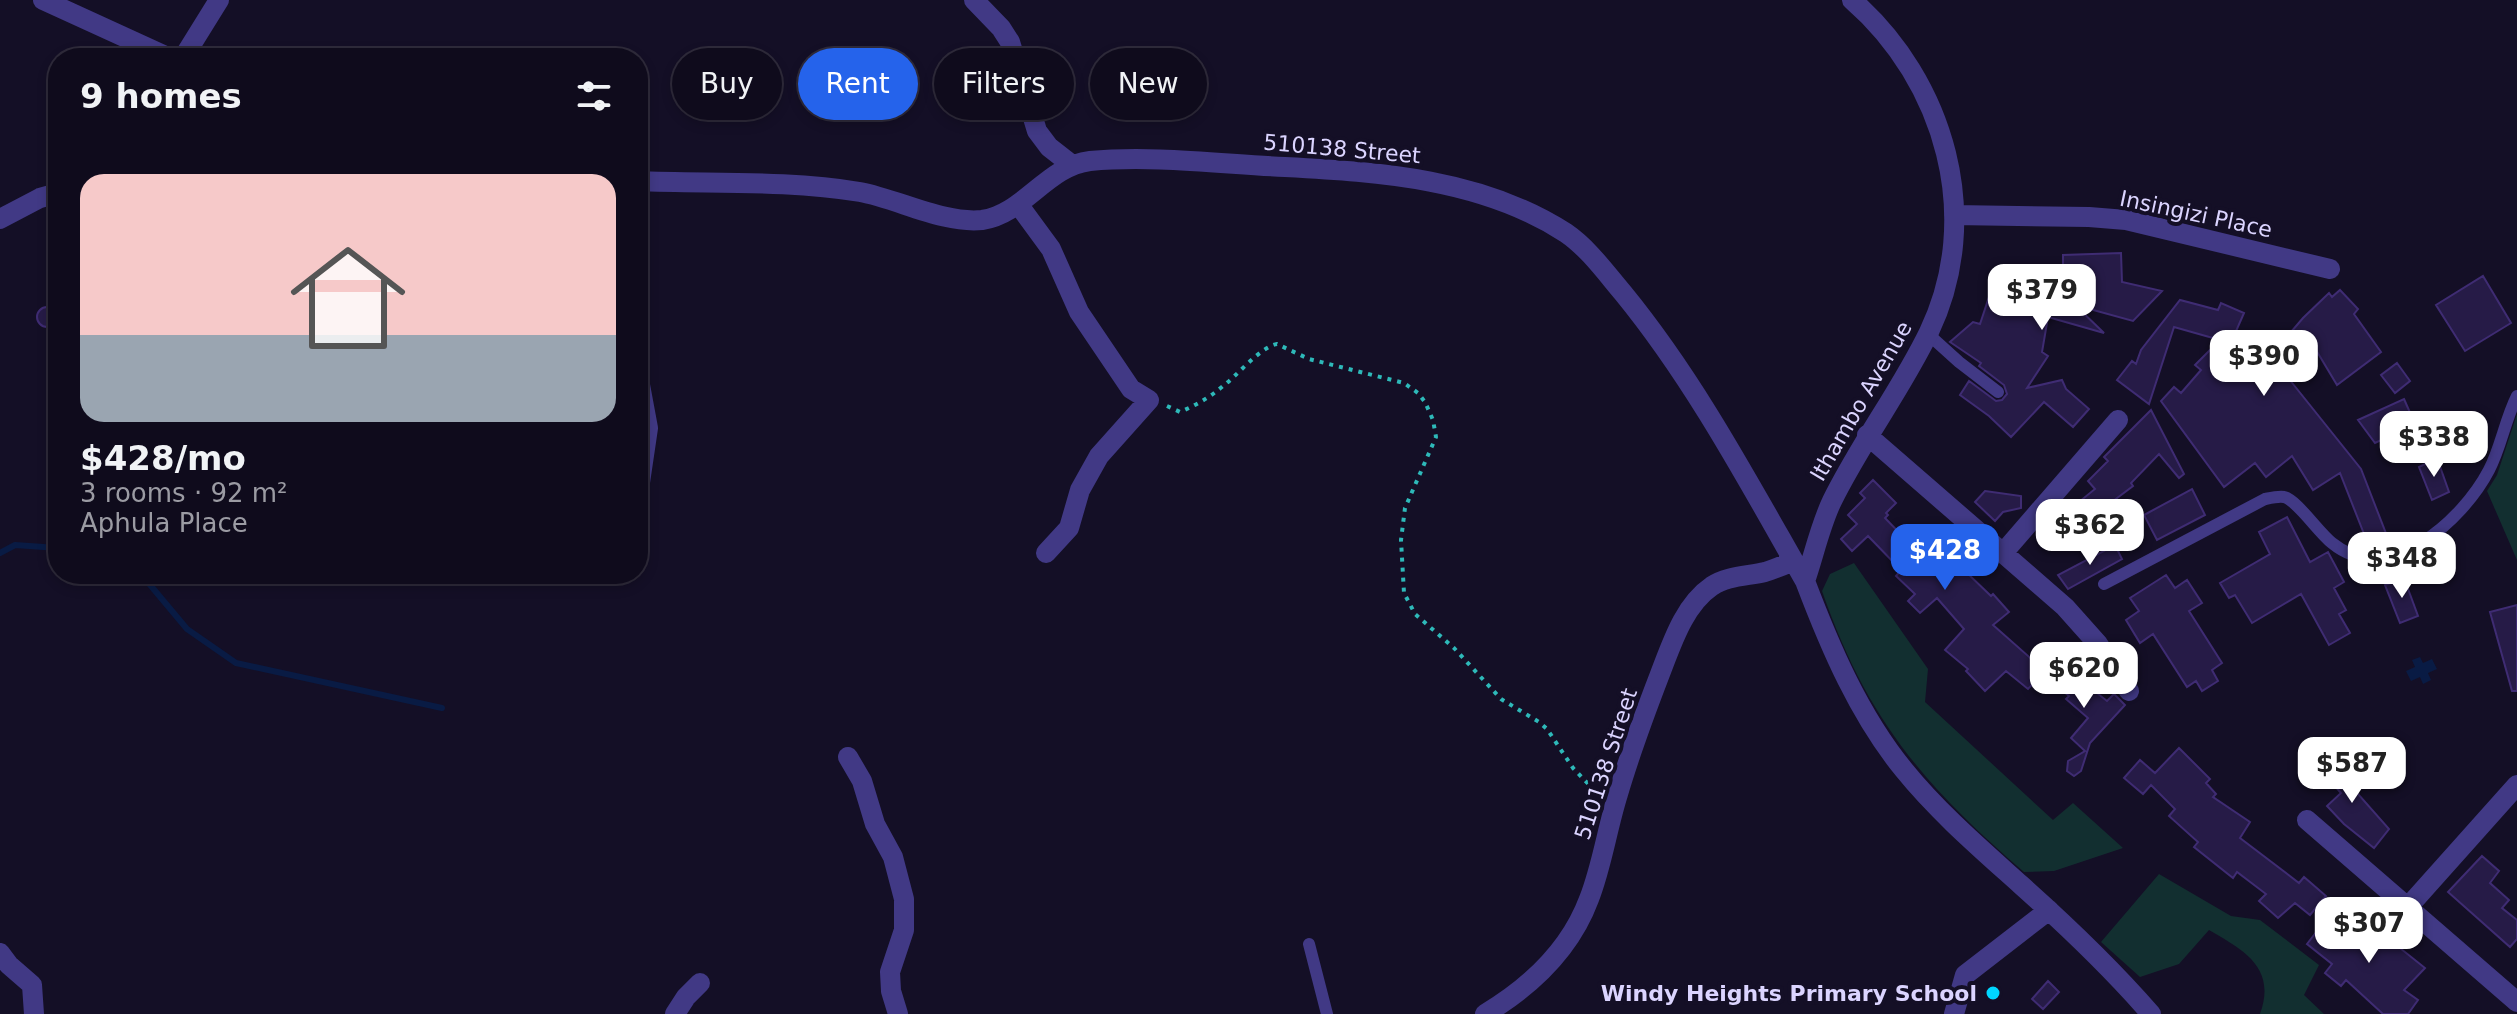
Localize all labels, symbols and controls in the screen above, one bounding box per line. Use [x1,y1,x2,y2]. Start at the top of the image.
chip: Buy [672,48,782,120]
chip: Rent [798,48,918,120]
chip: Filters [934,48,1074,120]
chip: New [1090,48,1207,120]
icon: filters [572,74,616,118]
text: 9 homes [80,76,242,116]
street label: 510138 Street [1262,130,1422,168]
street label: Insingizi Place [2118,186,2274,242]
icon: home [276,226,420,370]
pin: $379 [1995,264,2089,332]
text: $379 [2006,275,2078,305]
street label: Ithambo Avenue [1805,317,1917,485]
pin: $390 [2217,330,2311,398]
text: $390 [2228,341,2300,371]
pin: $338 [2387,411,2481,479]
text: $338 [2398,422,2470,452]
text: $428/mo [80,438,246,478]
text: 3 rooms · 92 m² [80,478,288,508]
pin: $362 [2043,499,2137,567]
text: Aphula Place [80,508,248,538]
text: $362 [2054,510,2126,540]
pin: $428 [1898,524,1992,592]
pin: $348 [2355,532,2449,600]
text: $428 [1909,535,1981,565]
text: $348 [2366,543,2438,573]
pin: $620 [2037,642,2131,710]
text: $620 [2048,653,2120,683]
street label: 510138 Street [1570,685,1642,843]
pin: $587 [2305,737,2399,805]
text: $587 [2316,748,2388,778]
pin: $307 [2322,897,2416,965]
text: $307 [2333,908,2405,938]
place label: Windy Heights Primary School [1601,981,1977,1006]
marker: Windy Heights Primary School [1984,984,2002,1002]

